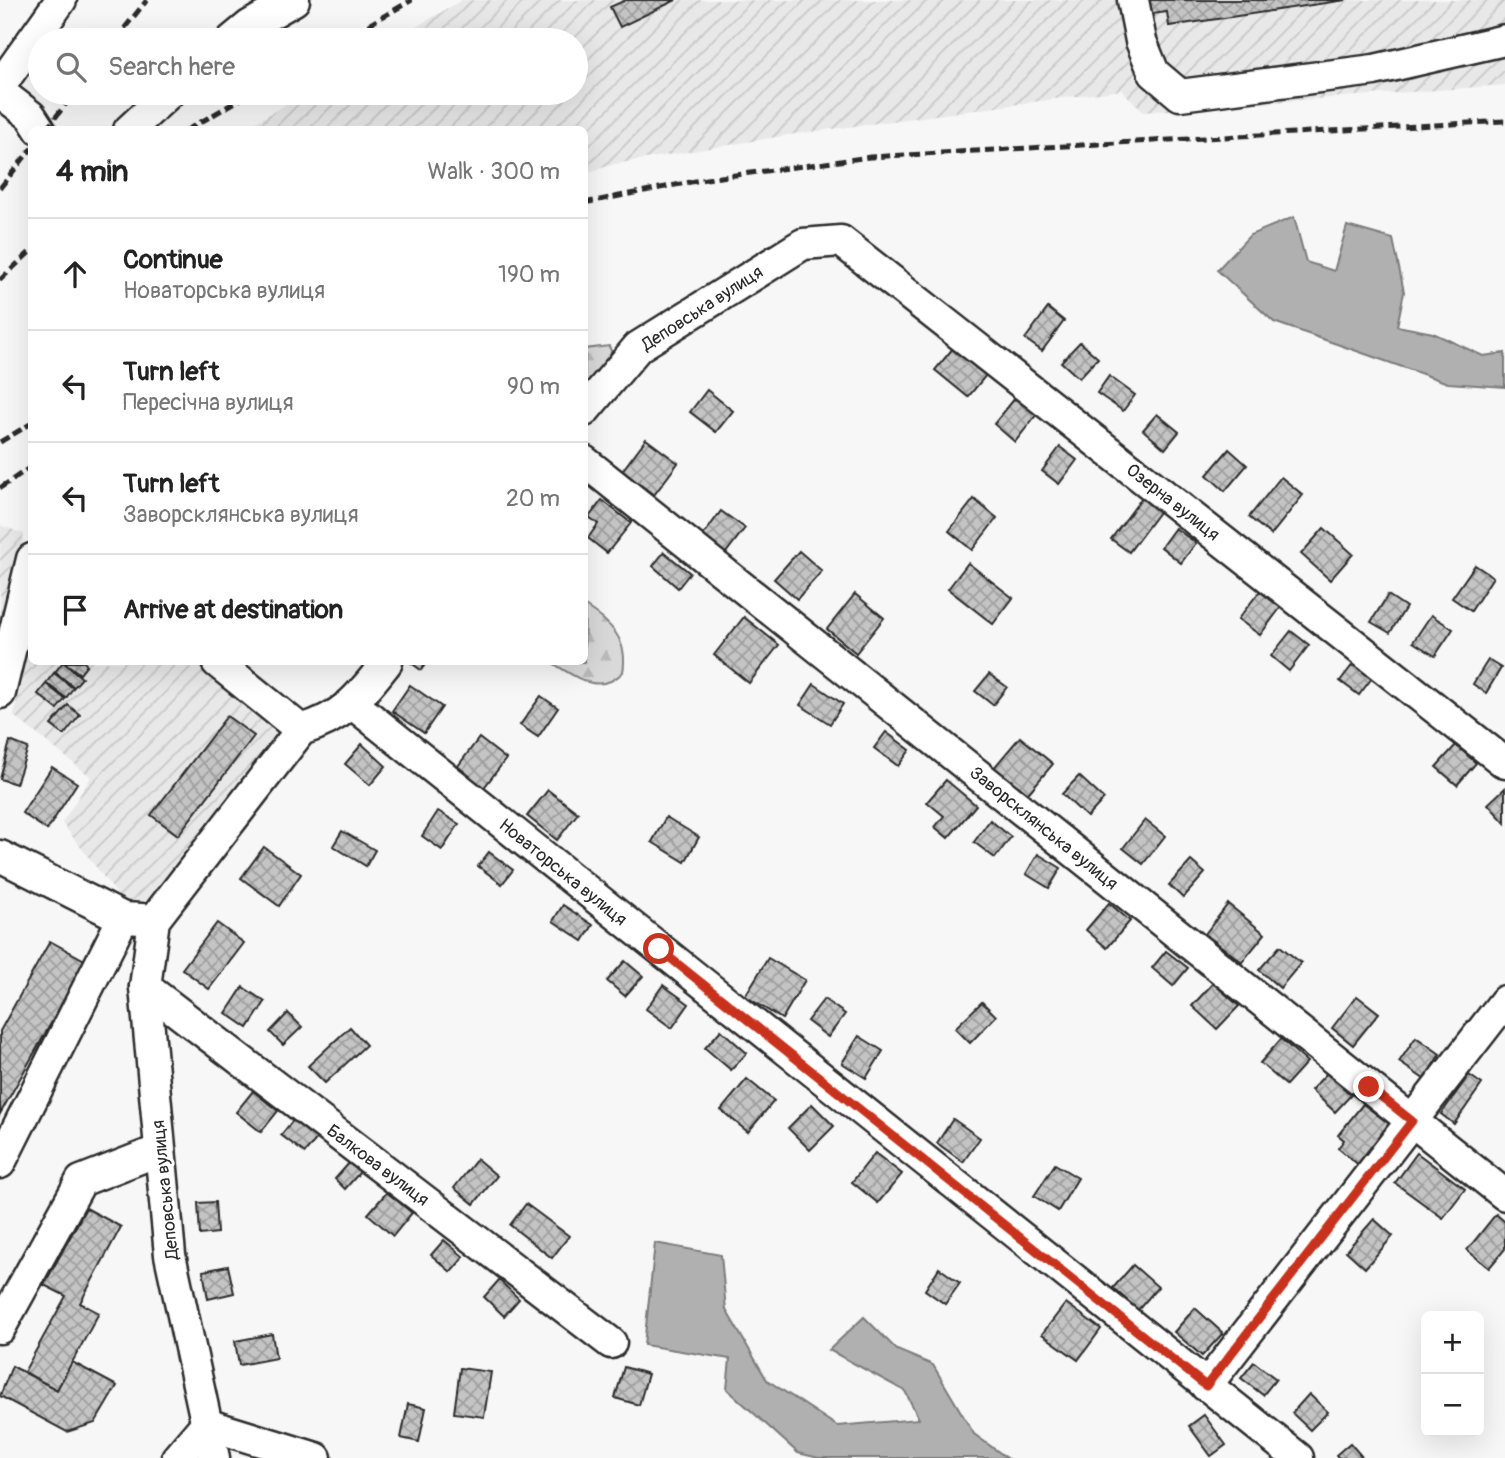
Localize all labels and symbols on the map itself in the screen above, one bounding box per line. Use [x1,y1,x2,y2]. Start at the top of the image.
street label: Деповська вулиця [636,261,767,357]
street label: Озерна вулиця [1121,459,1224,546]
street label: Заворсклянська вулиця [965,761,1123,895]
street label: Новаторська вулиця [494,814,631,931]
route start [643,933,674,964]
route end [1353,1071,1384,1102]
street label: Деповська вулиця [147,1119,184,1262]
street label: Балкова вулиця [322,1119,434,1211]

